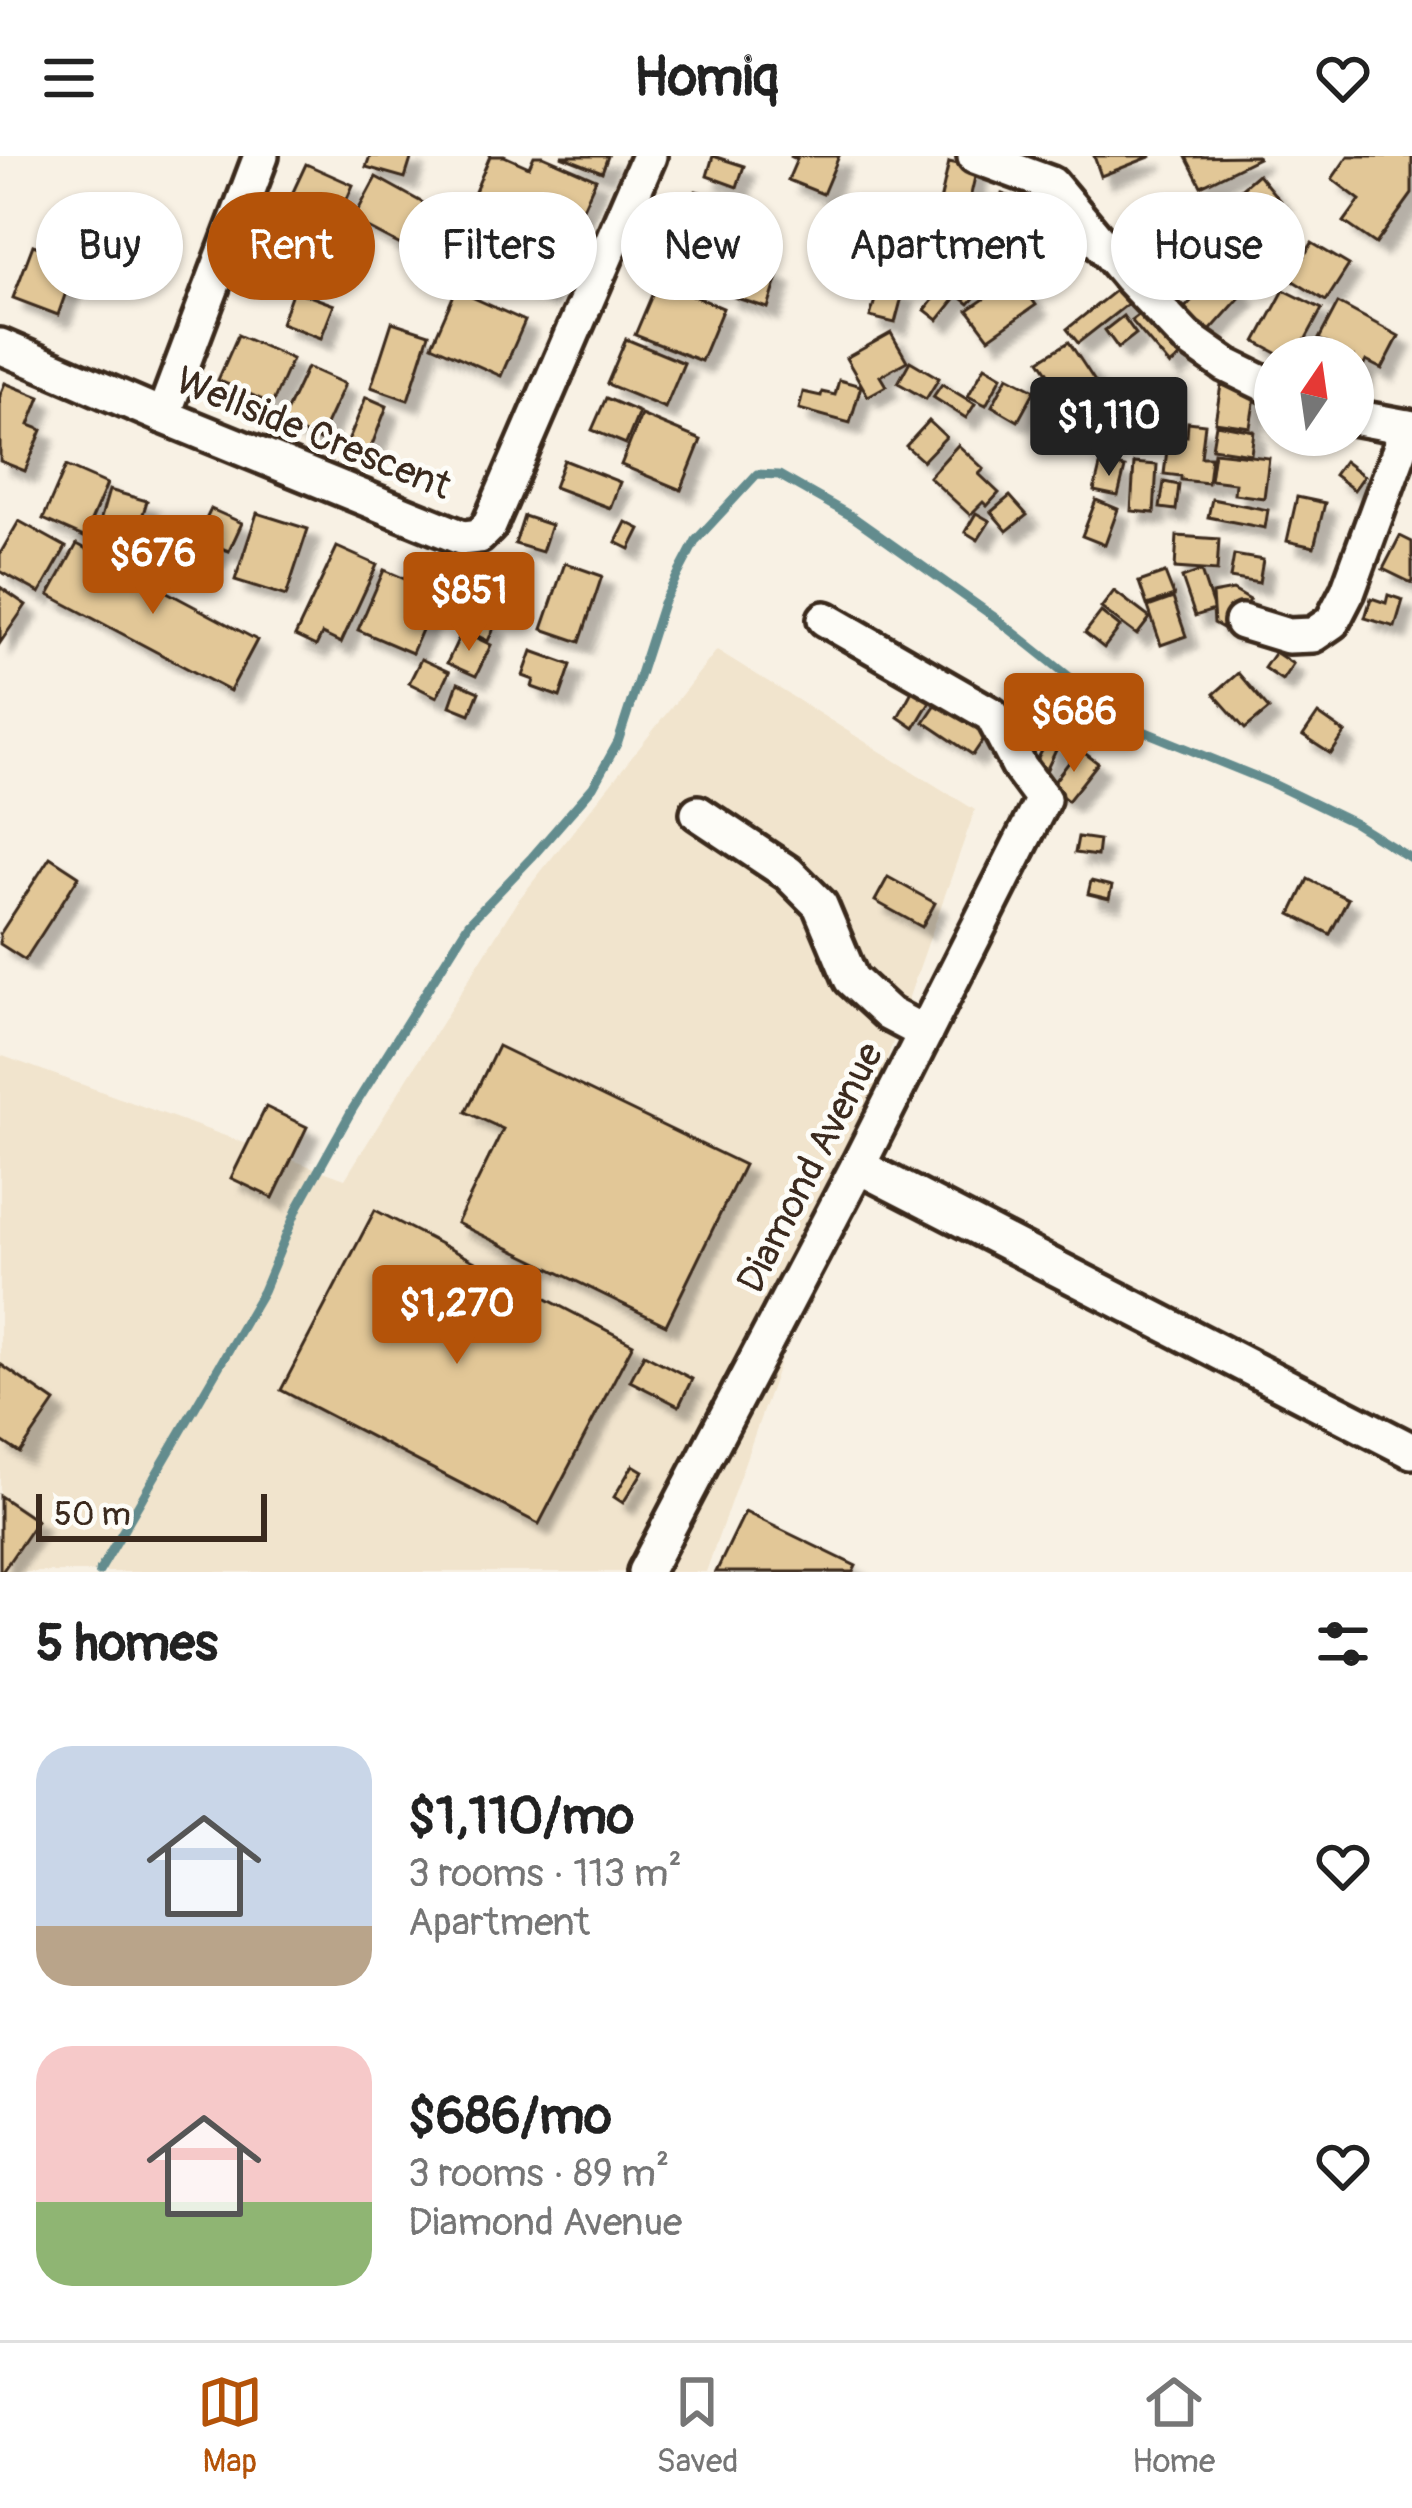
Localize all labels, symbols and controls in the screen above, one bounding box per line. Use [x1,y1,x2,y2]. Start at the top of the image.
text: Homiq [634,44,778,112]
icon: menu [36,45,102,111]
icon: heart [1310,45,1376,111]
chip: Buy [36,192,183,300]
chip: Rent [207,192,375,300]
chip: Filters [399,192,597,300]
chip: New [621,192,783,300]
chip: Apartment [807,192,1087,300]
chip: House [1111,192,1305,300]
north arrow [1254,336,1374,456]
map controls [1254,336,1374,456]
street label: Wellside Crescent [169,356,458,511]
pin: $1,110 [1011,377,1207,479]
text: $1,110 [1057,391,1161,440]
pin: $676 [82,515,224,617]
text: $676 [110,529,196,578]
pin: $851 [398,552,540,654]
text: $851 [430,566,508,615]
pin: $686 [1003,673,1145,775]
text: $686 [1031,687,1117,736]
street label: Diamond Avenue [726,1034,894,1301]
pin: $1,270 [359,1265,555,1367]
text: $1,270 [399,1279,515,1328]
scale bar [36,1488,267,1541]
text: 50 m [54,1494,131,1535]
icon: filters [1310,1611,1376,1677]
text: 5 homes [36,1612,218,1676]
text: $1,110/mo [408,1785,634,1849]
icon: home [132,1794,276,1938]
icon: heart [1310,1833,1376,1899]
text: 3 rooms · 113 m² [408,1849,682,1898]
text: Apartment [408,1898,590,1947]
text: $686/mo [408,2085,612,2149]
icon: home [132,2094,276,2238]
icon: heart [1310,2133,1376,2199]
text: 3 rooms · 89 m² [408,2149,669,2198]
text: Diamond Avenue [408,2198,682,2247]
tab: Map [197,2369,263,2482]
tab: Saved [656,2369,738,2482]
tab: Home [1132,2369,1215,2482]

